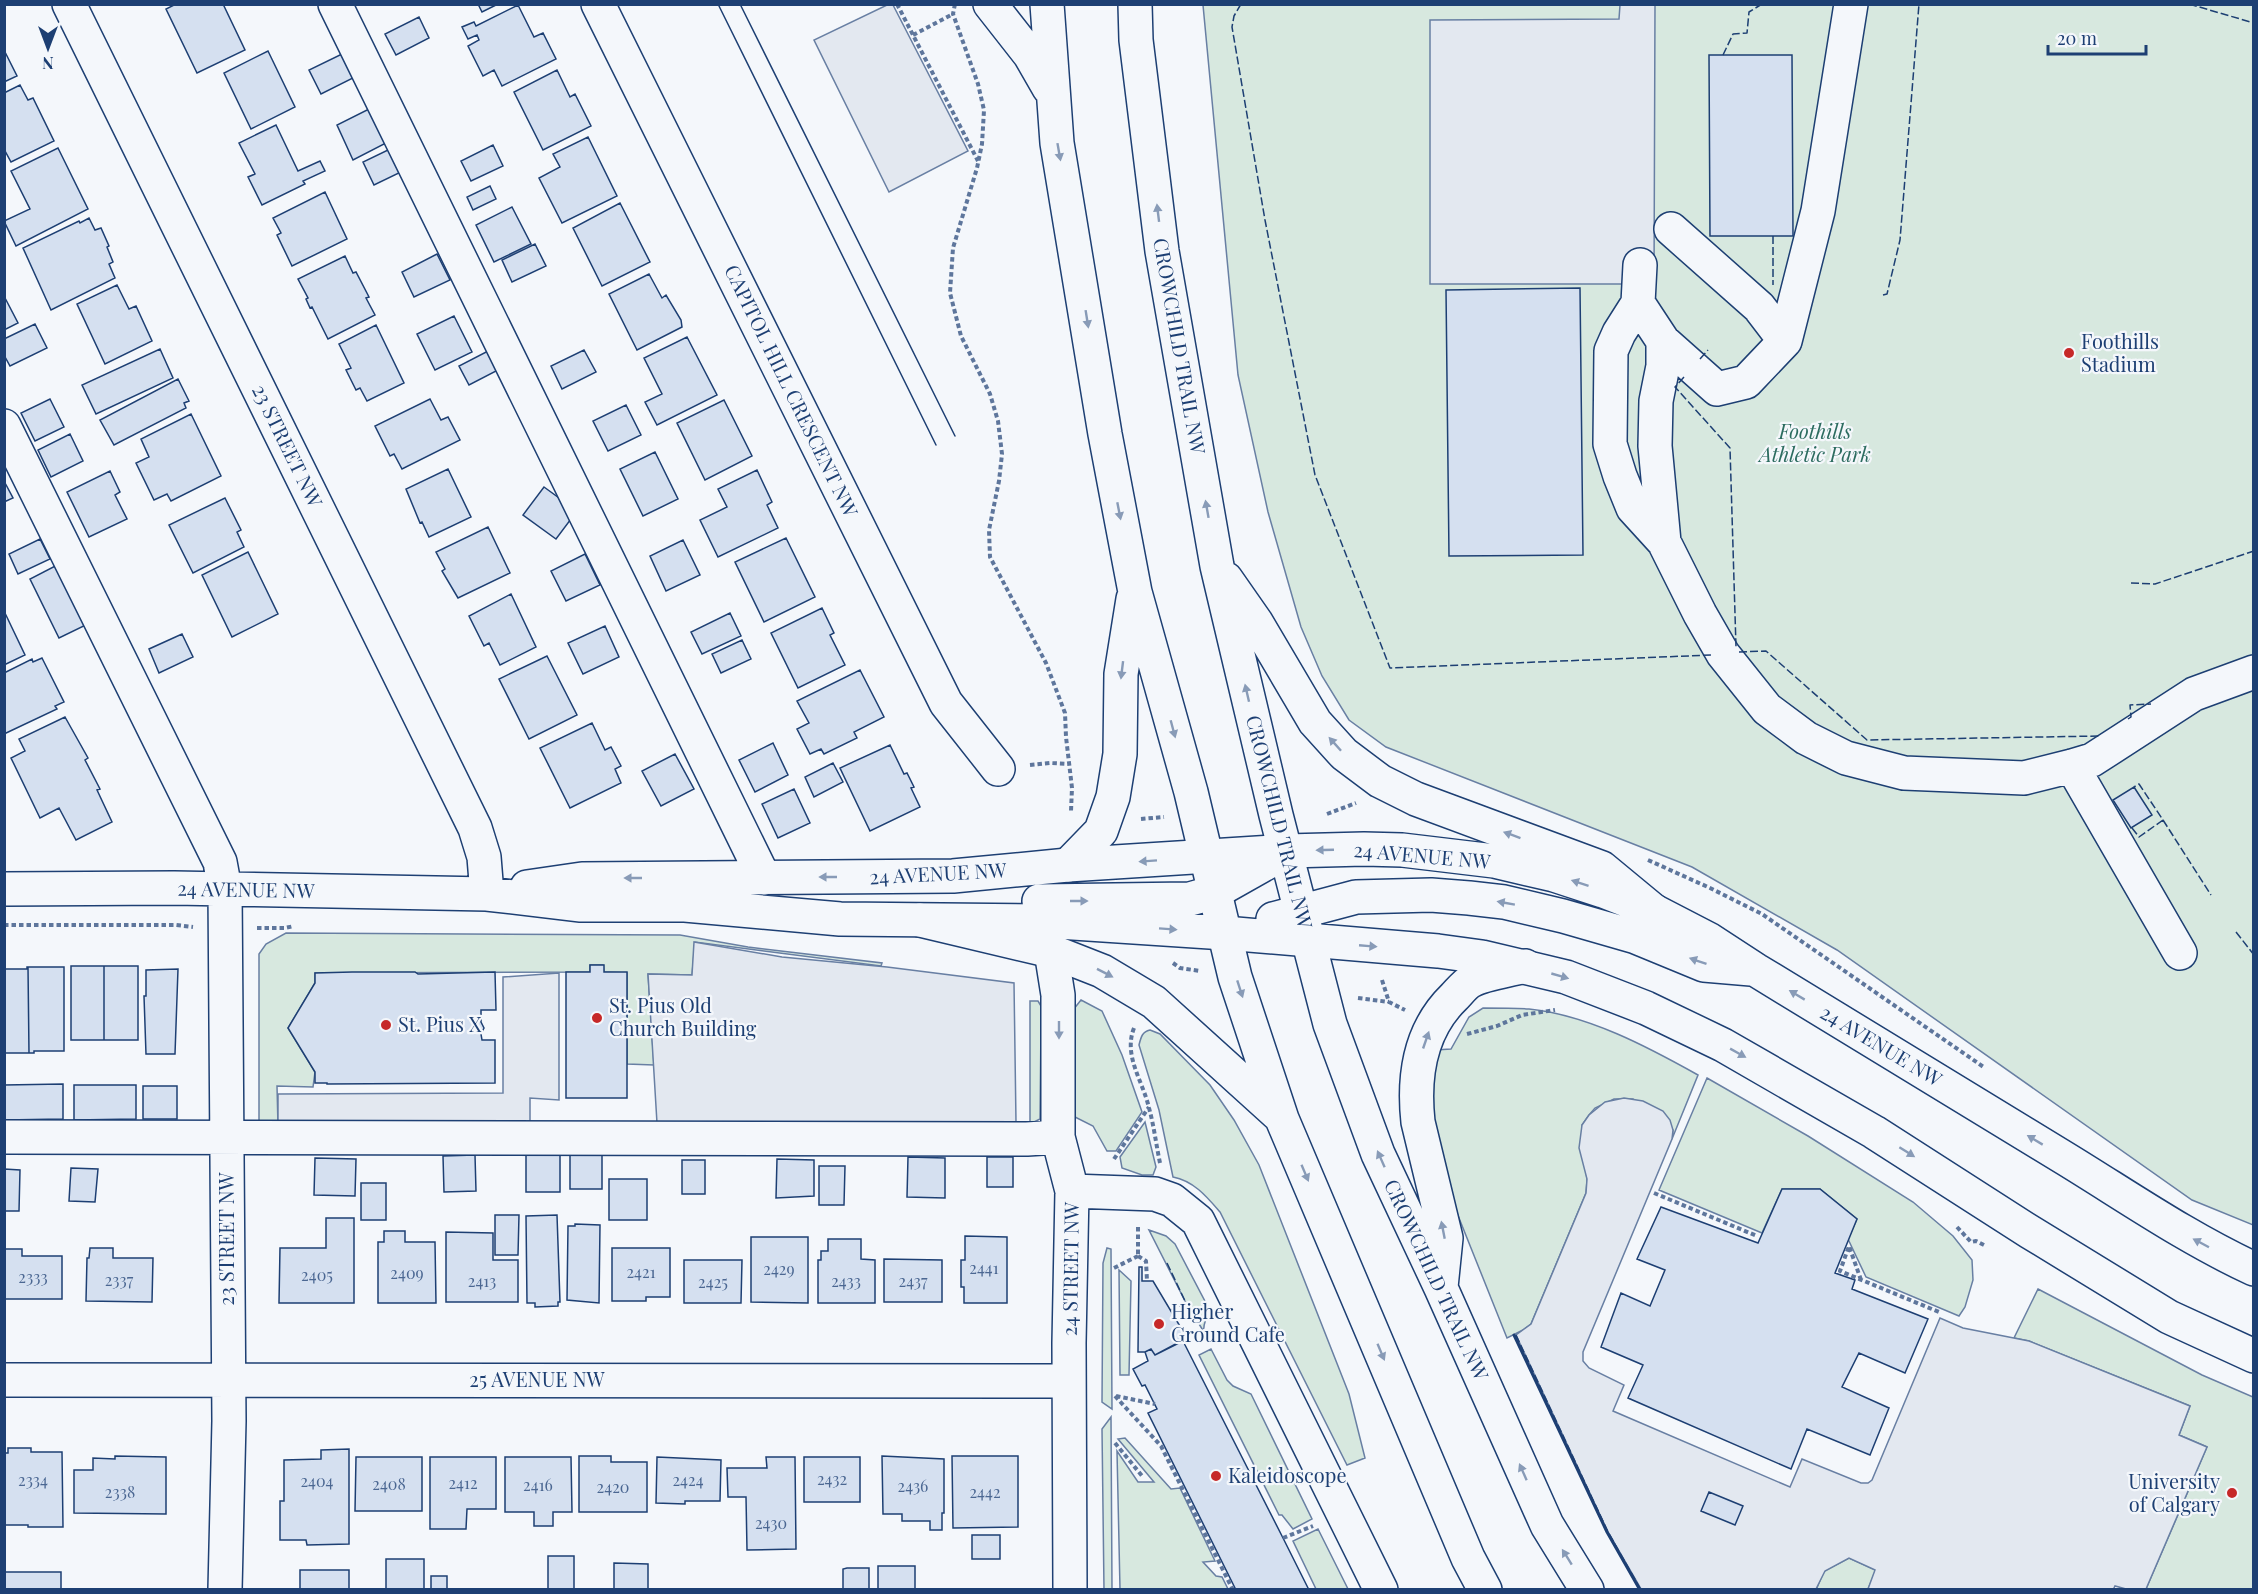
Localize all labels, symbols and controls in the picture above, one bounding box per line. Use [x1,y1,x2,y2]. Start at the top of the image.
north arrow [18,18,78,78]
scale bar [2048,18,2146,56]
text: 20 m [2057,26,2097,50]
text: N [42,53,54,74]
one-way arrow [1055,143,1064,162]
one-way arrow [1153,203,1162,222]
street label: CROWCHILD TRAIL NW [1148,236,1213,457]
street label: CAPITOL HILL CRESCENT NW [719,260,866,522]
one-way arrow [1082,310,1091,329]
place label: Foothills Stadium [2081,327,2159,377]
marker: Foothills Stadium [2062,346,2076,360]
street label: 23 STREET NW [247,380,330,512]
park label: Foothills Athletic Park [1757,417,1871,467]
one-way arrow [1202,499,1211,518]
one-way arrow [1115,502,1124,521]
one-way arrow [1117,661,1126,680]
one-way arrow [1241,684,1251,702]
street label: CROWCHILD TRAIL NW [1241,712,1320,932]
one-way arrow [1169,720,1178,738]
one-way arrow [1328,737,1342,752]
one-way arrow [1503,829,1521,839]
street label: 24 AVENUE NW [1353,835,1493,874]
one-way arrow [1316,845,1335,854]
street label: 24 AVENUE NW [869,855,1008,890]
one-way arrow [1139,856,1158,866]
one-way arrow [623,873,642,883]
one-way arrow [818,873,837,882]
street label: 24 AVENUE NW [177,874,316,903]
one-way arrow [1571,878,1589,887]
one-way arrow [1069,896,1088,905]
one-way arrow [1496,898,1515,907]
one-way arrow [1158,924,1177,934]
one-way arrow [1358,941,1377,950]
one-way arrow [1689,956,1707,966]
one-way arrow [1097,969,1114,978]
one-way arrow [1551,972,1569,981]
one-way arrow [1235,980,1245,998]
one-way arrow [1789,990,1805,1001]
place label: St. Pius Old Church Building [609,991,757,1041]
street label: 24 AVENUE NW [1816,998,1948,1092]
place label: St. Pius X [398,1010,482,1037]
marker: St. Pius Old Church Building [590,1011,604,1025]
marker: St. Pius X [379,1018,393,1032]
one-way arrow [1054,1020,1064,1039]
one-way arrow [1422,1031,1432,1049]
one-way arrow [1730,1048,1747,1058]
one-way arrow [2027,1135,2043,1146]
one-way arrow [1899,1146,1915,1157]
one-way arrow [1376,1151,1385,1168]
one-way arrow [1301,1164,1311,1182]
street label: 23 STREET NW [212,1171,239,1306]
street label: CROWCHILD TRAIL NW [1379,1174,1496,1385]
street label: 24 STREET NW [1055,1201,1084,1336]
one-way arrow [1438,1221,1447,1240]
one-way arrow [2192,1238,2209,1248]
house number: 2441 [969,1257,999,1278]
house number: 2429 [763,1258,795,1279]
house number: 2421 [626,1261,656,1282]
house number: 2409 [390,1262,424,1283]
house number: 2405 [301,1264,333,1285]
house number: 2333 [18,1266,48,1287]
house number: 2337 [105,1269,134,1290]
house number: 2413 [468,1270,496,1291]
house number: 2433 [831,1270,861,1291]
house number: 2437 [899,1270,928,1291]
house number: 2425 [698,1271,728,1292]
place label: Higher Ground Cafe [1171,1297,1285,1347]
marker: Higher Ground Cafe [1152,1317,1166,1331]
one-way arrow [1377,1344,1386,1361]
street label: 25 AVENUE NW [469,1365,606,1392]
place label: Kaleidoscope [1228,1461,1347,1488]
one-way arrow [1518,1462,1528,1480]
place label: University of Calgary [2128,1467,2220,1517]
house number: 2432 [817,1468,847,1489]
house number: 2334 [18,1469,48,1490]
house number: 2424 [672,1469,704,1490]
marker: Kaleidoscope [1209,1469,1223,1483]
house number: 2404 [300,1470,334,1491]
house number: 2412 [448,1472,478,1493]
house number: 2408 [372,1473,406,1494]
house number: 2416 [523,1474,553,1495]
house number: 2436 [898,1475,928,1496]
house number: 2420 [597,1476,629,1497]
house number: 2338 [105,1481,135,1502]
house number: 2442 [969,1481,1001,1502]
marker: University of Calgary [2225,1486,2239,1500]
house number: 2430 [755,1512,787,1533]
one-way arrow [1561,1549,1572,1565]

